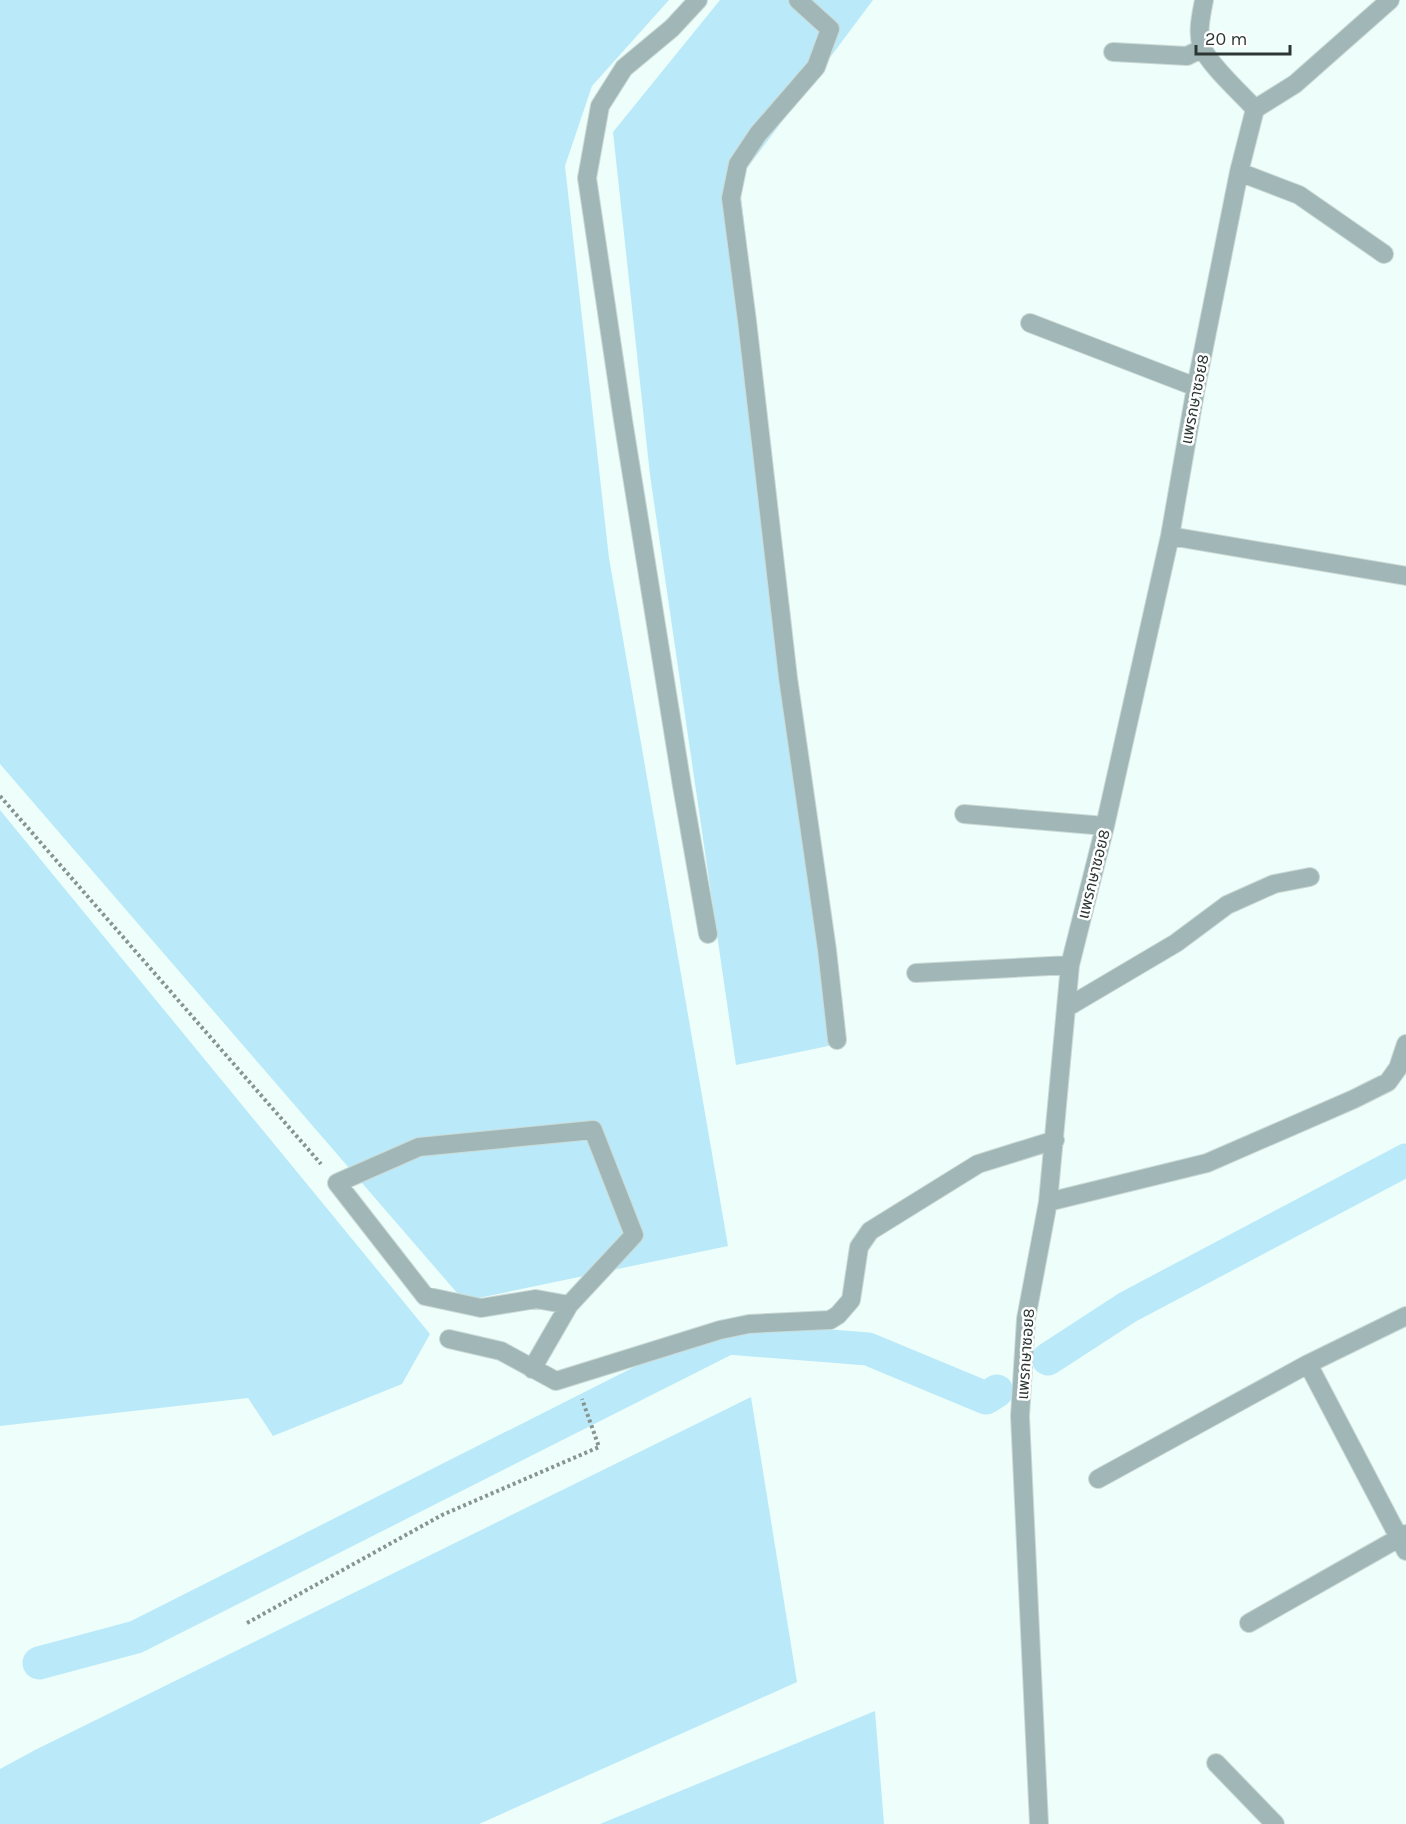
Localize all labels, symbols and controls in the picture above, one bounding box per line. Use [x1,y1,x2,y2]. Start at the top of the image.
scale bar [1196,18,1290,56]
text: 20 m [1205,28,1247,50]
street label: แพรกษาซอย8 [1176,352,1213,446]
street label: แพรกษาซอย8 [1073,827,1114,921]
street label: แพรกษาซอย8 [1013,1308,1038,1400]

